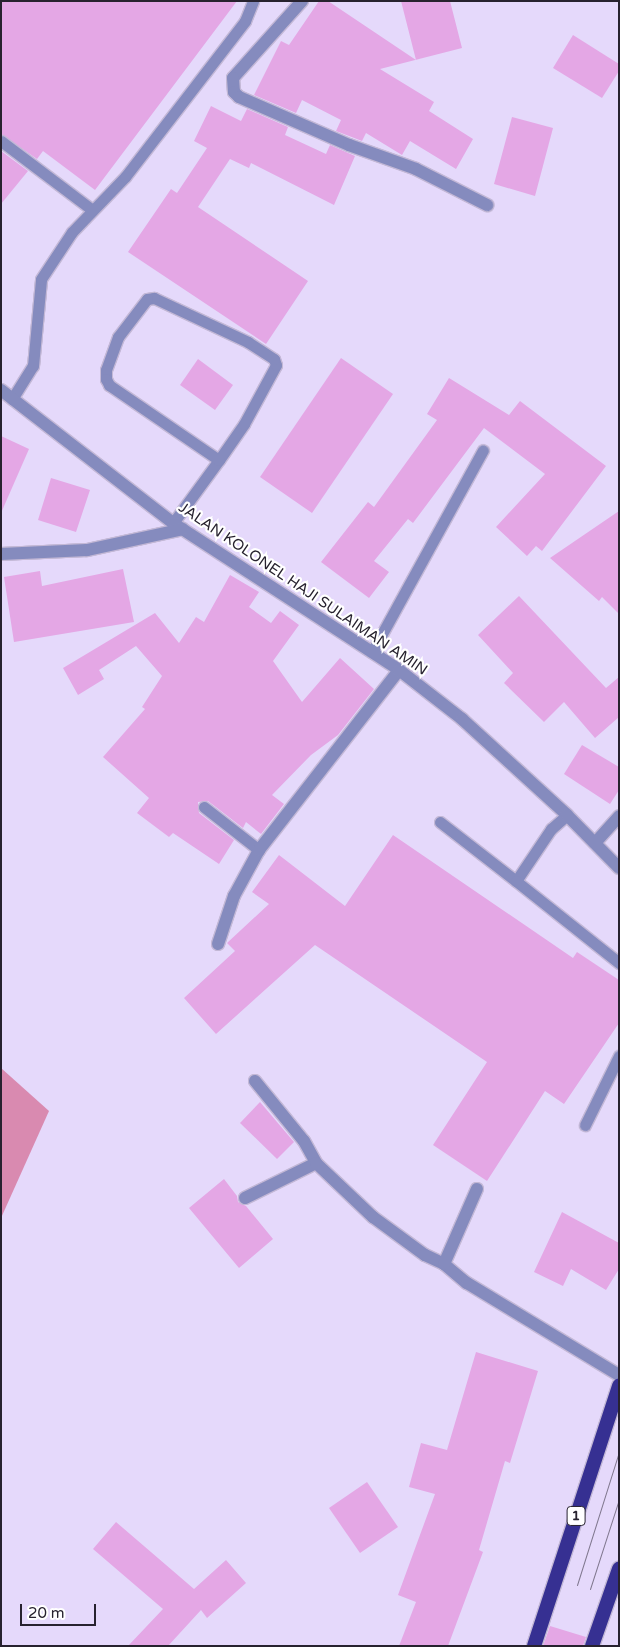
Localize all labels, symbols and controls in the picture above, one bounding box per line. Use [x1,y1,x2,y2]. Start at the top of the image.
street label: JALAN KOLONEL HAJI SULAIMAN AMIN [175,499,431,679]
road number: 1 [566,1504,586,1528]
scale bar [22,1594,99,1626]
text: 20 m [28,1604,65,1622]

